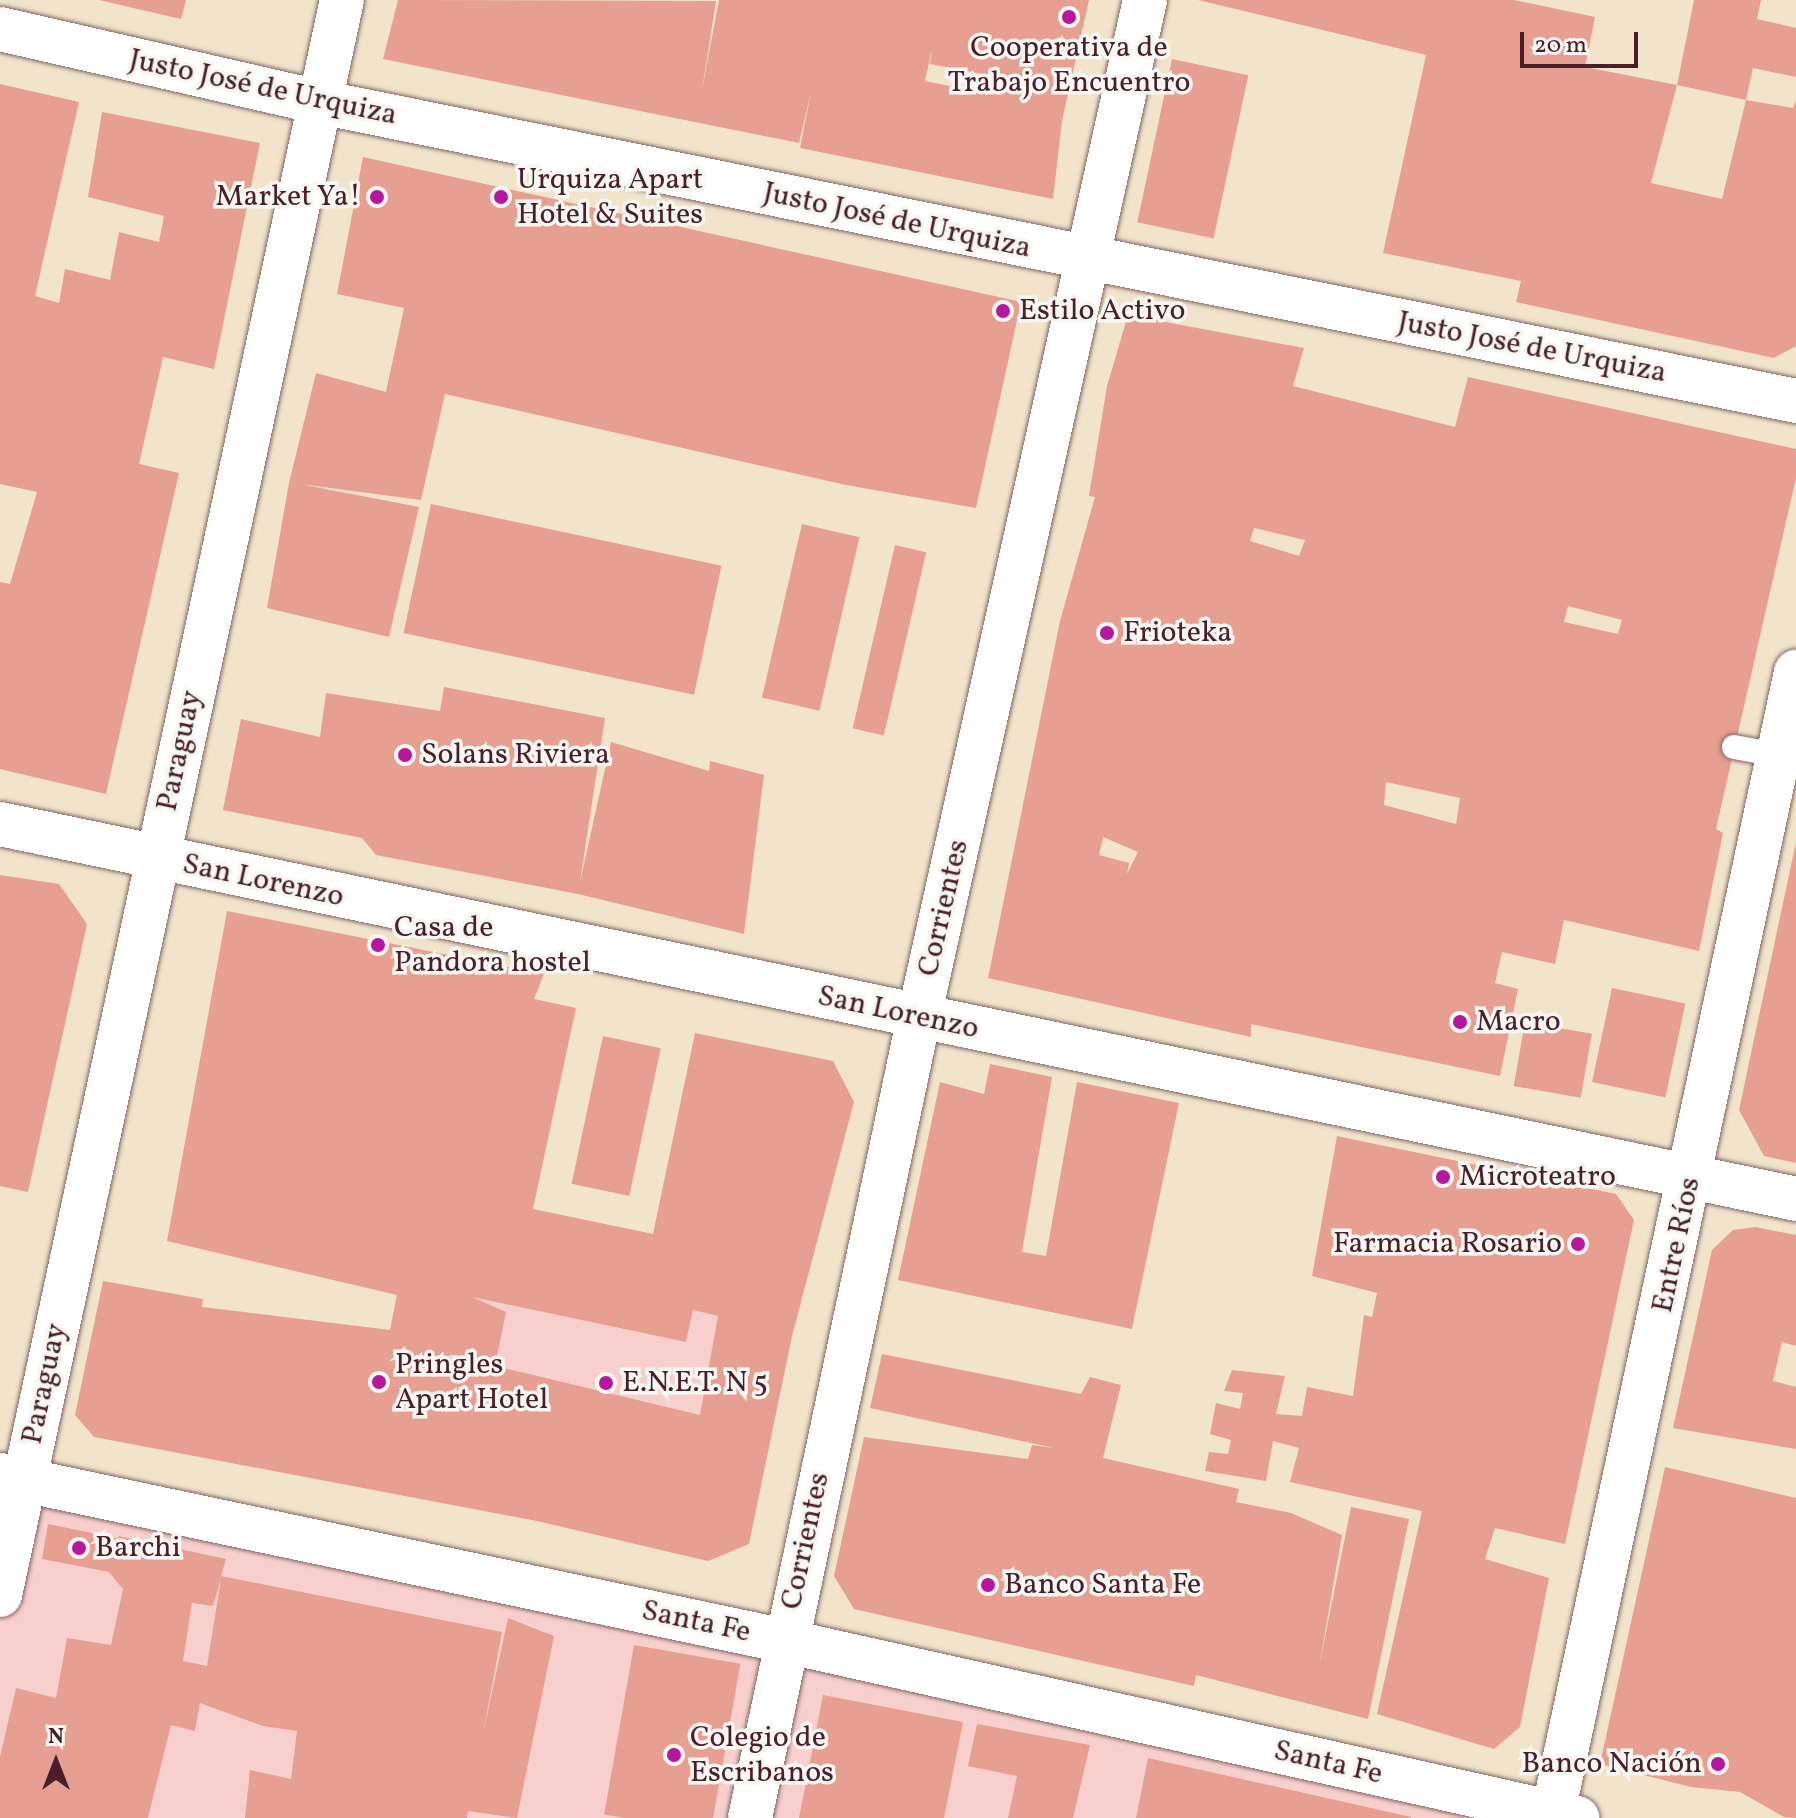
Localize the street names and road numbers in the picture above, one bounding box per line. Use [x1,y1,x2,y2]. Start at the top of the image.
street label: Justo José de Urquiza [126,42,400,134]
street label: Justo José de Urquiza [760,175,1034,267]
street label: Justo José de Urquiza [1395,304,1669,392]
street label: Paraguay [150,687,210,815]
street label: Corrientes [911,836,977,980]
street label: San Lorenzo [179,846,347,916]
street label: San Lorenzo [814,978,982,1048]
street label: Entre Ríos [1645,1174,1709,1316]
street label: Paraguay [15,1320,75,1448]
street label: Corrientes [774,1469,838,1613]
street label: Santa Fe [638,1593,754,1651]
street label: Santa Fe [1270,1733,1386,1793]

